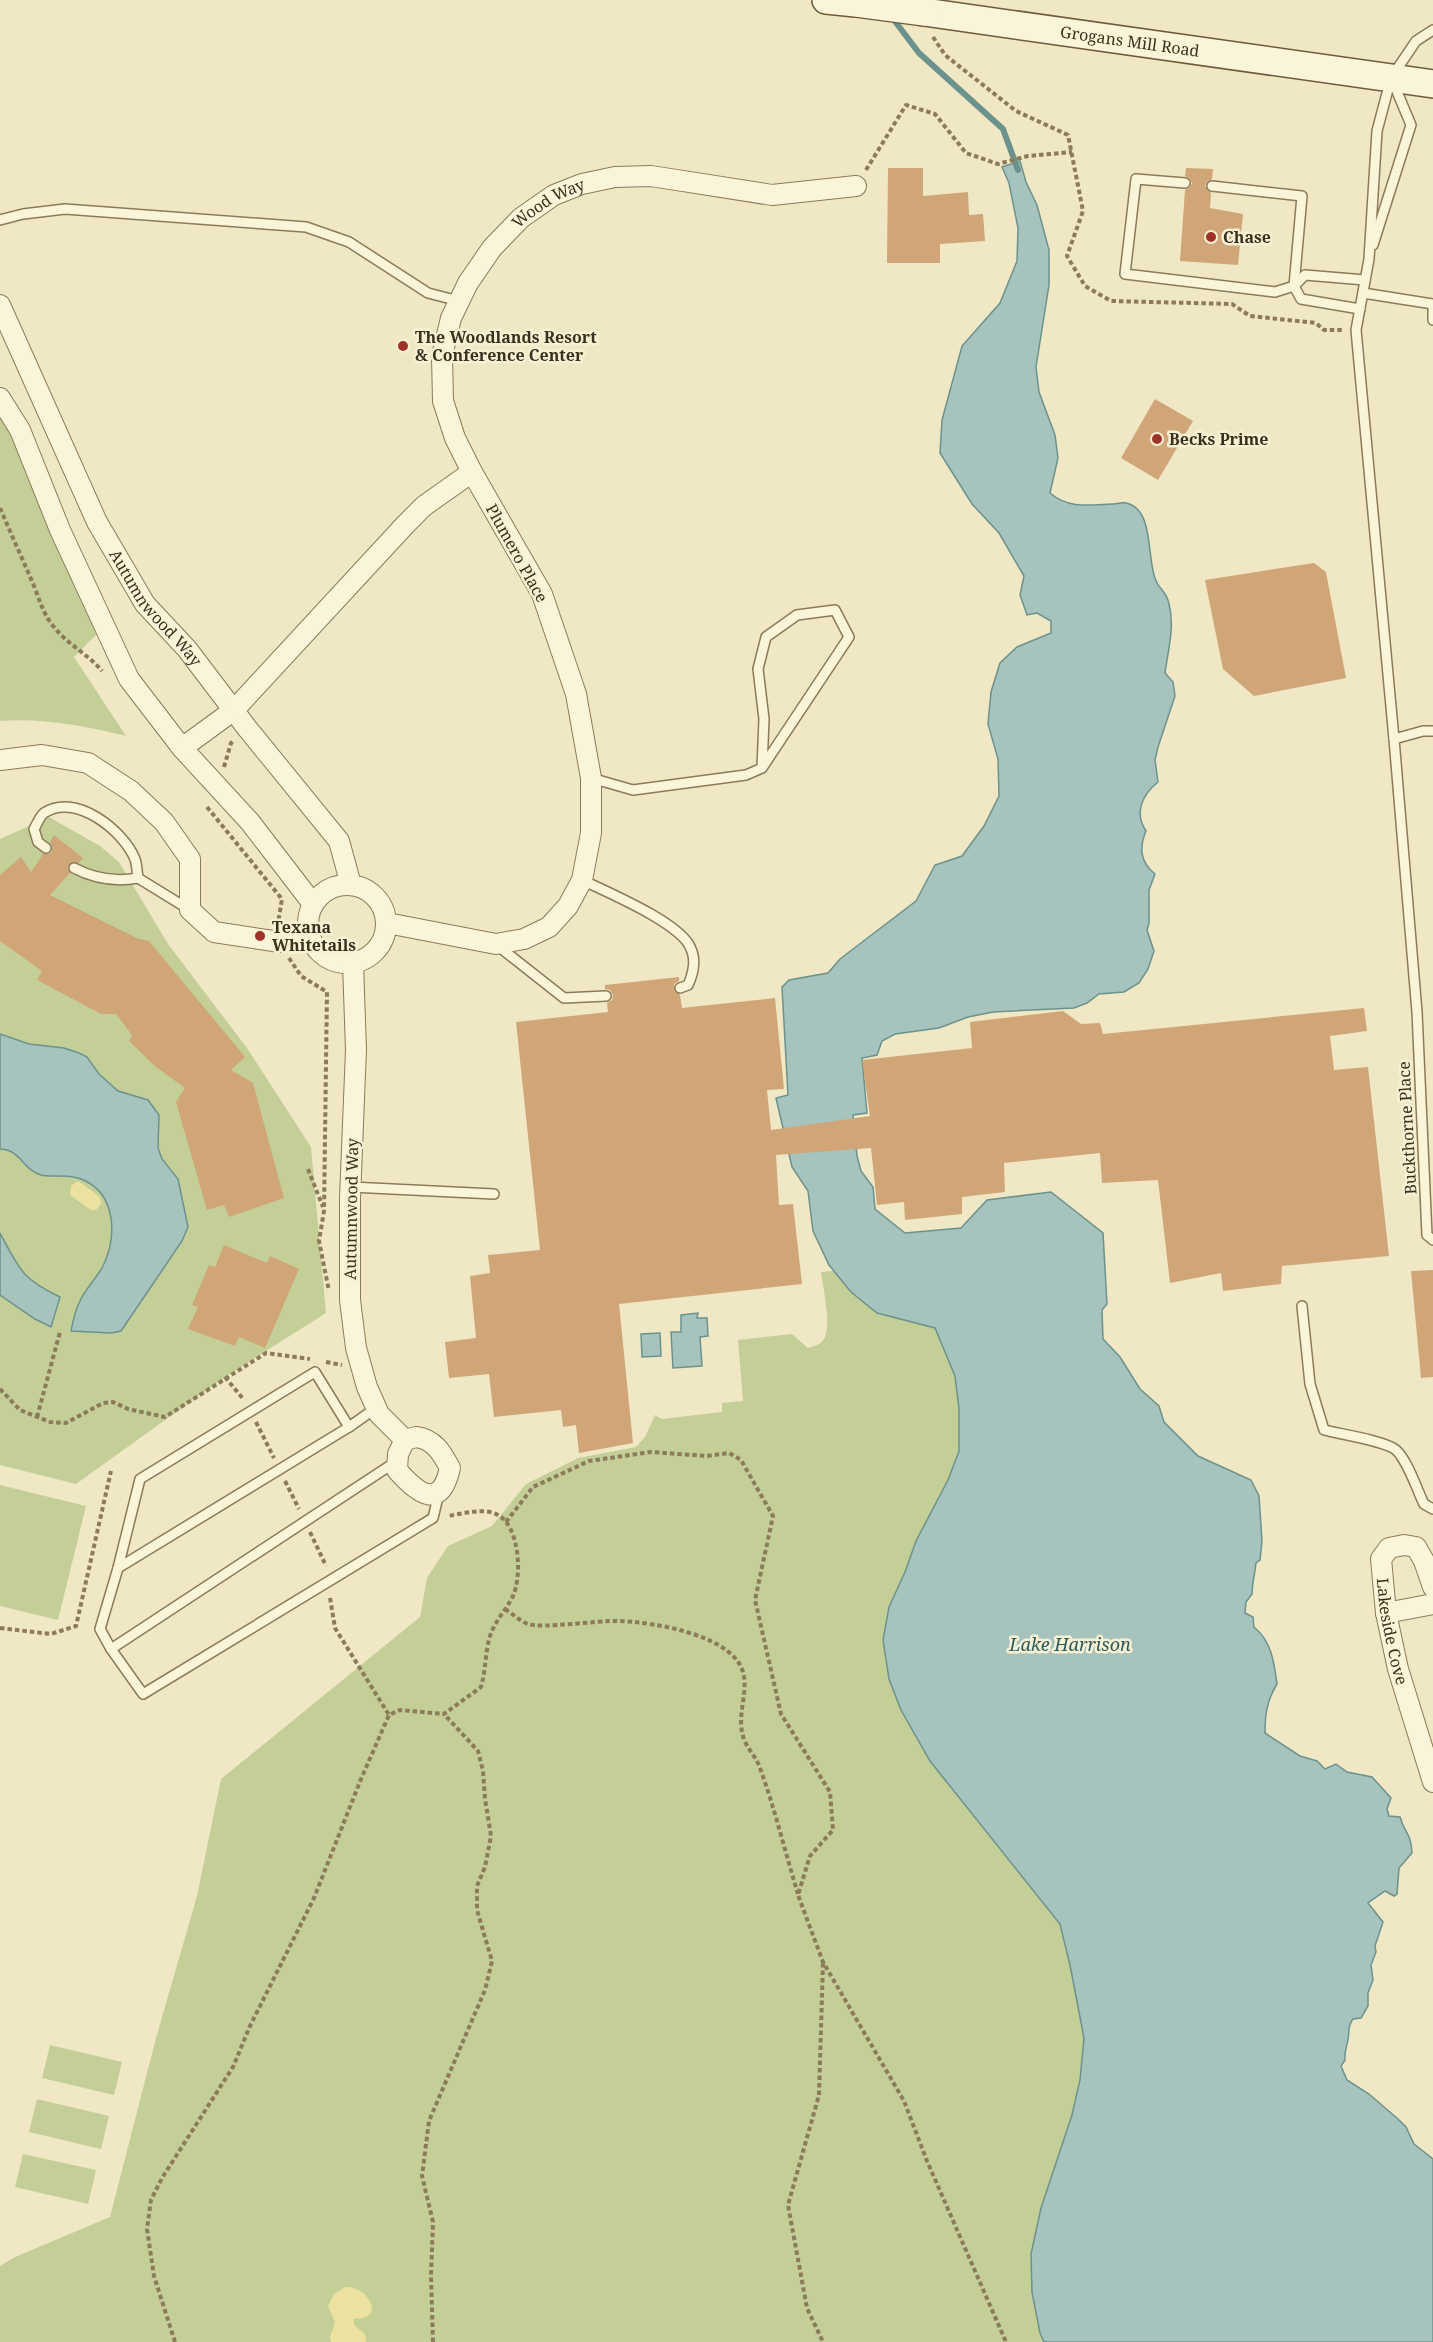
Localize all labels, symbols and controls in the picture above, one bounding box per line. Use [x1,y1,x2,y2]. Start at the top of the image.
street label: Grogans Mill Road [1059,20,1201,62]
street label: Wood Way [507,173,589,232]
place label: Chase [1223,226,1271,248]
marker: Chase [1204,230,1218,244]
place label: The Woodlands Resort & Conference Center [415,326,597,366]
marker: The Woodlands Resort & Conference Center [396,339,410,353]
place label: Becks Prime [1169,428,1269,450]
marker: Becks Prime [1150,432,1164,446]
street label: Plumero Place [481,500,553,606]
street label: Autumnwood Way [104,545,208,671]
place label: Texana Whitetails [272,916,356,956]
marker: Texana Whitetails [253,929,267,943]
street label: Buckthorne Place [1393,1061,1421,1195]
street label: Autumnwood Way [339,1137,363,1280]
street label: Lakeside Cove [1372,1577,1413,1688]
water label: Lake Harrison [1008,1632,1131,1656]

